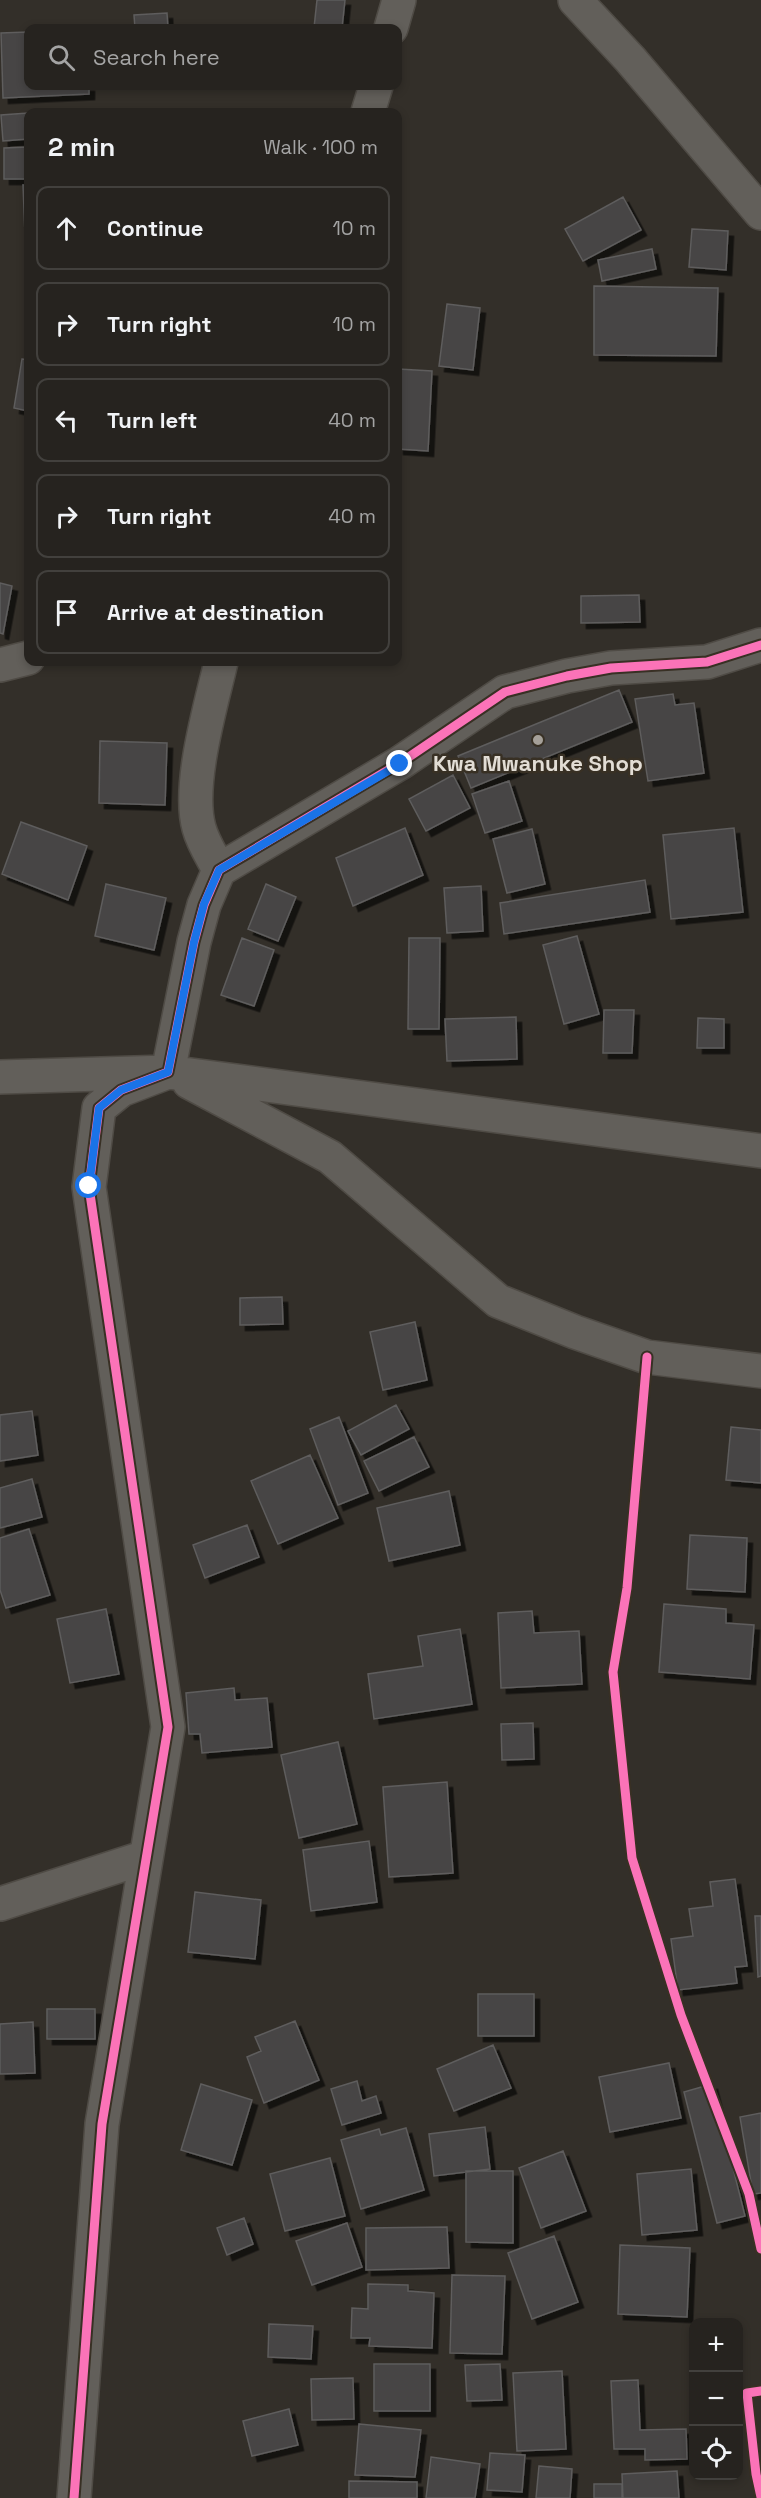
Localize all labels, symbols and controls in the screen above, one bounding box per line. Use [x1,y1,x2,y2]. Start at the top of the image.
search box [24,24,402,90]
icon: search [45,41,78,74]
text: Search here [93,43,220,71]
text: 2 min [48,130,115,164]
text: Walk · 100 m [263,134,378,160]
icon: ahead [50,212,83,245]
text: Continue [107,214,203,242]
text: 10 m [332,215,376,241]
icon: right [50,308,83,341]
text: Turn right [107,310,212,338]
text: 10 m [332,311,376,337]
icon: left [50,404,83,437]
text: Turn left [107,406,197,434]
text: 40 m [328,407,376,433]
icon: right [50,500,83,533]
text: Turn right [107,502,212,530]
text: 40 m [328,503,376,529]
icon: arrive [50,596,83,629]
text: Arrive at destination [107,598,324,626]
marker: Kwa Mwanuke Shop [531,733,545,747]
place label: Kwa Mwanuke Shop [433,749,643,777]
route end [386,750,412,776]
route start [75,1172,101,1198]
map controls [689,2318,743,2480]
button: + [689,2318,743,2372]
button: − [689,2372,743,2426]
button: locate [689,2426,743,2480]

